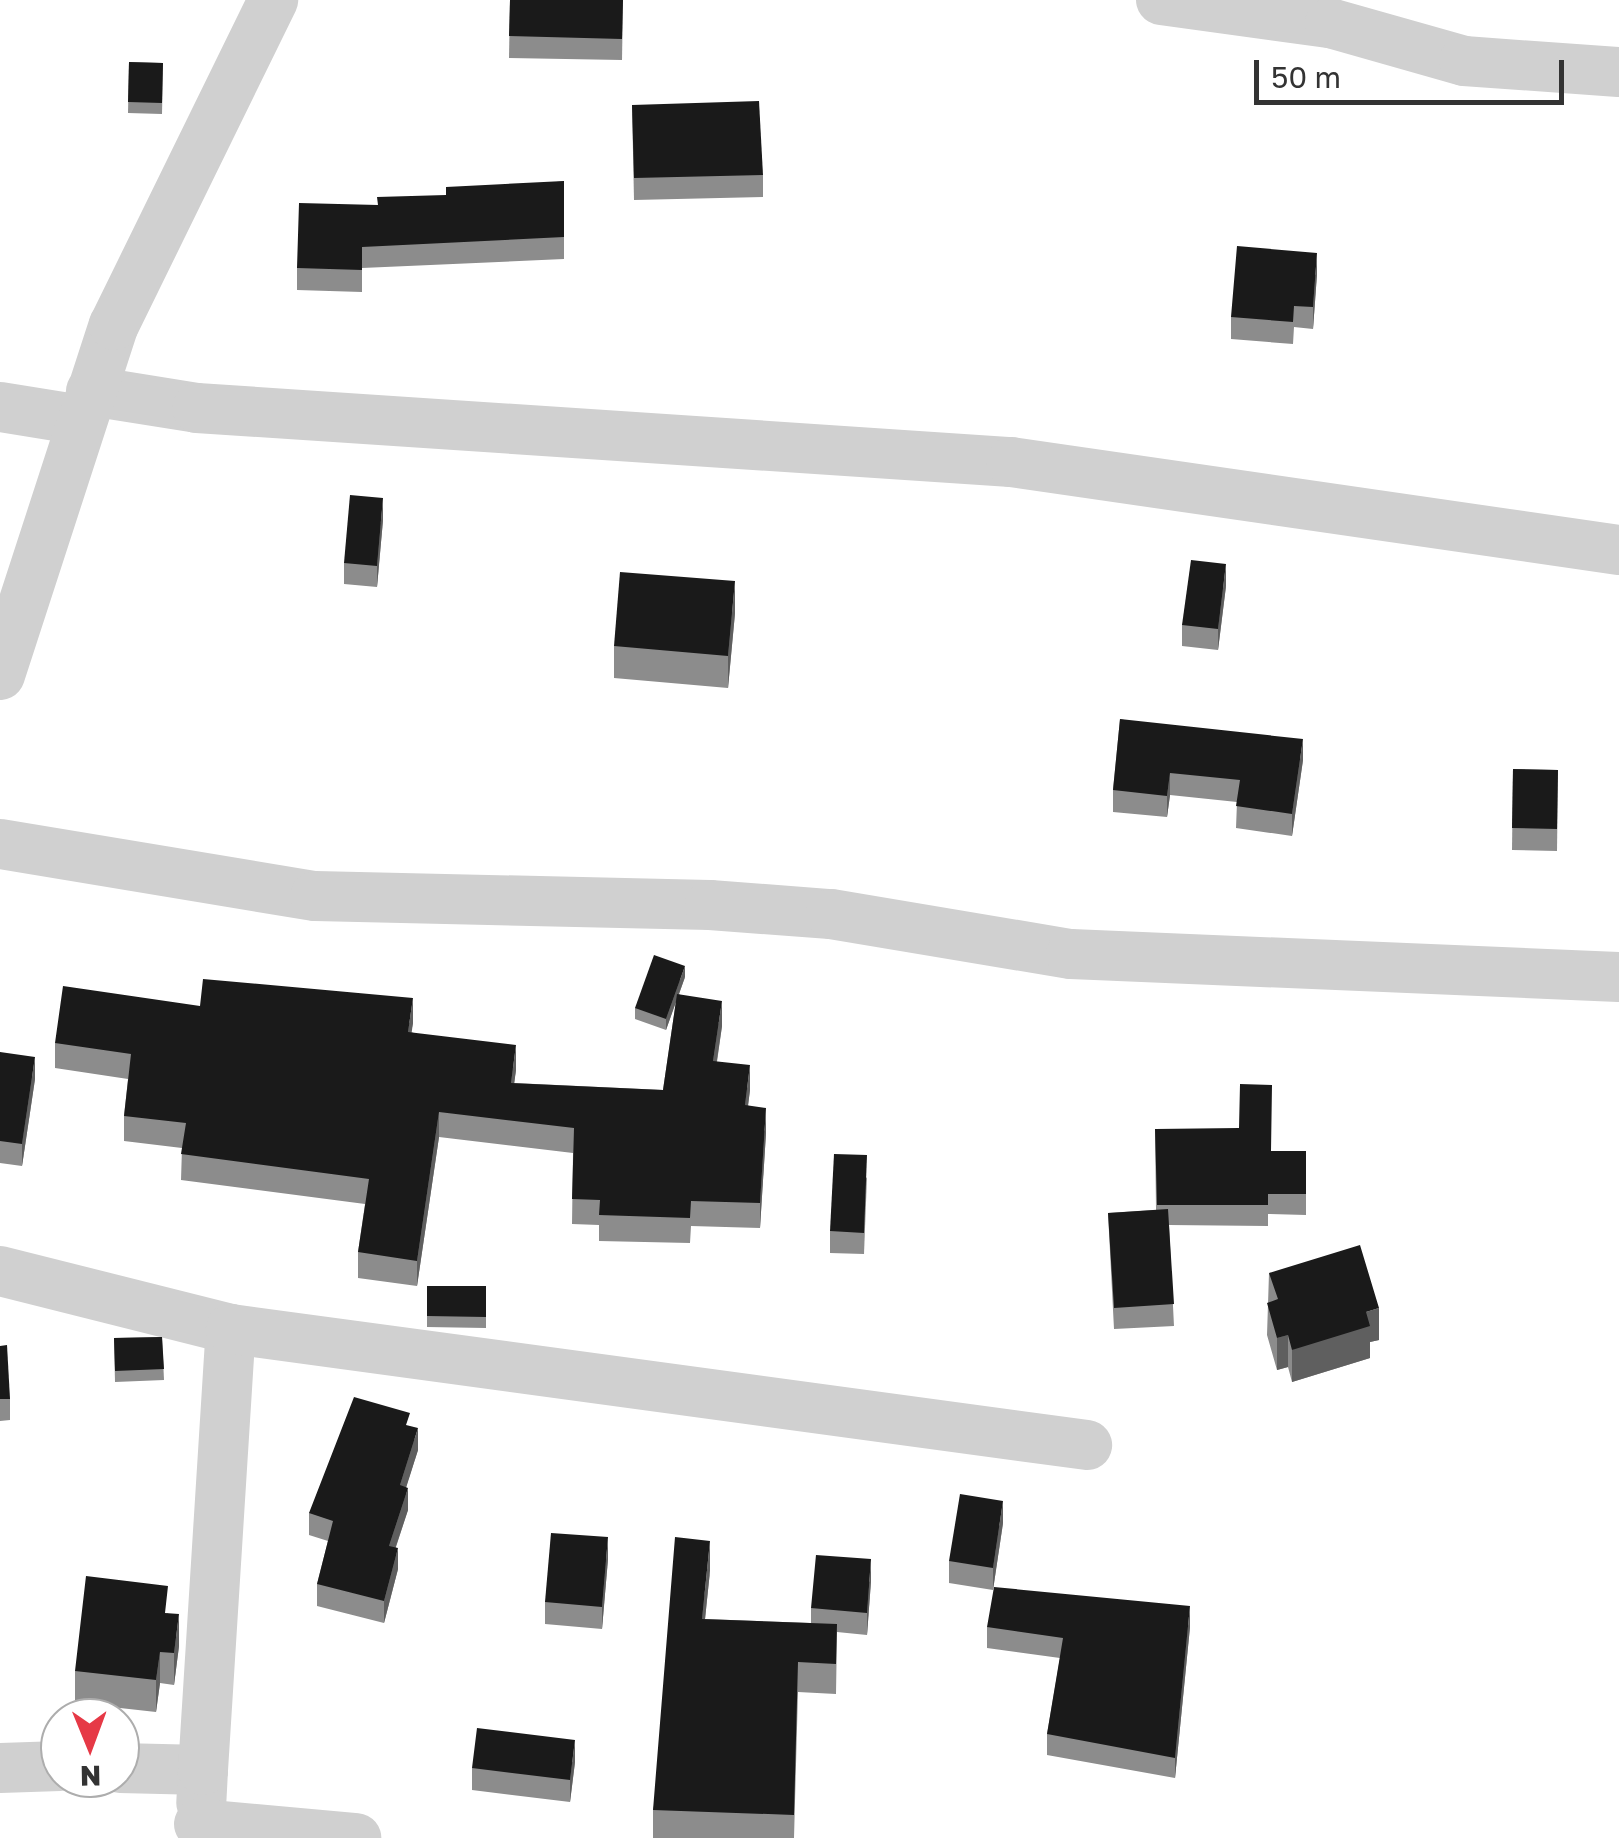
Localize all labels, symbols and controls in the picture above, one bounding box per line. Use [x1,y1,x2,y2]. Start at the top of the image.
scale bar [1259,40,1569,102]
text: 50 m [1271,59,1341,95]
north arrow [40,1698,140,1798]
text: N [80,1760,101,1793]

